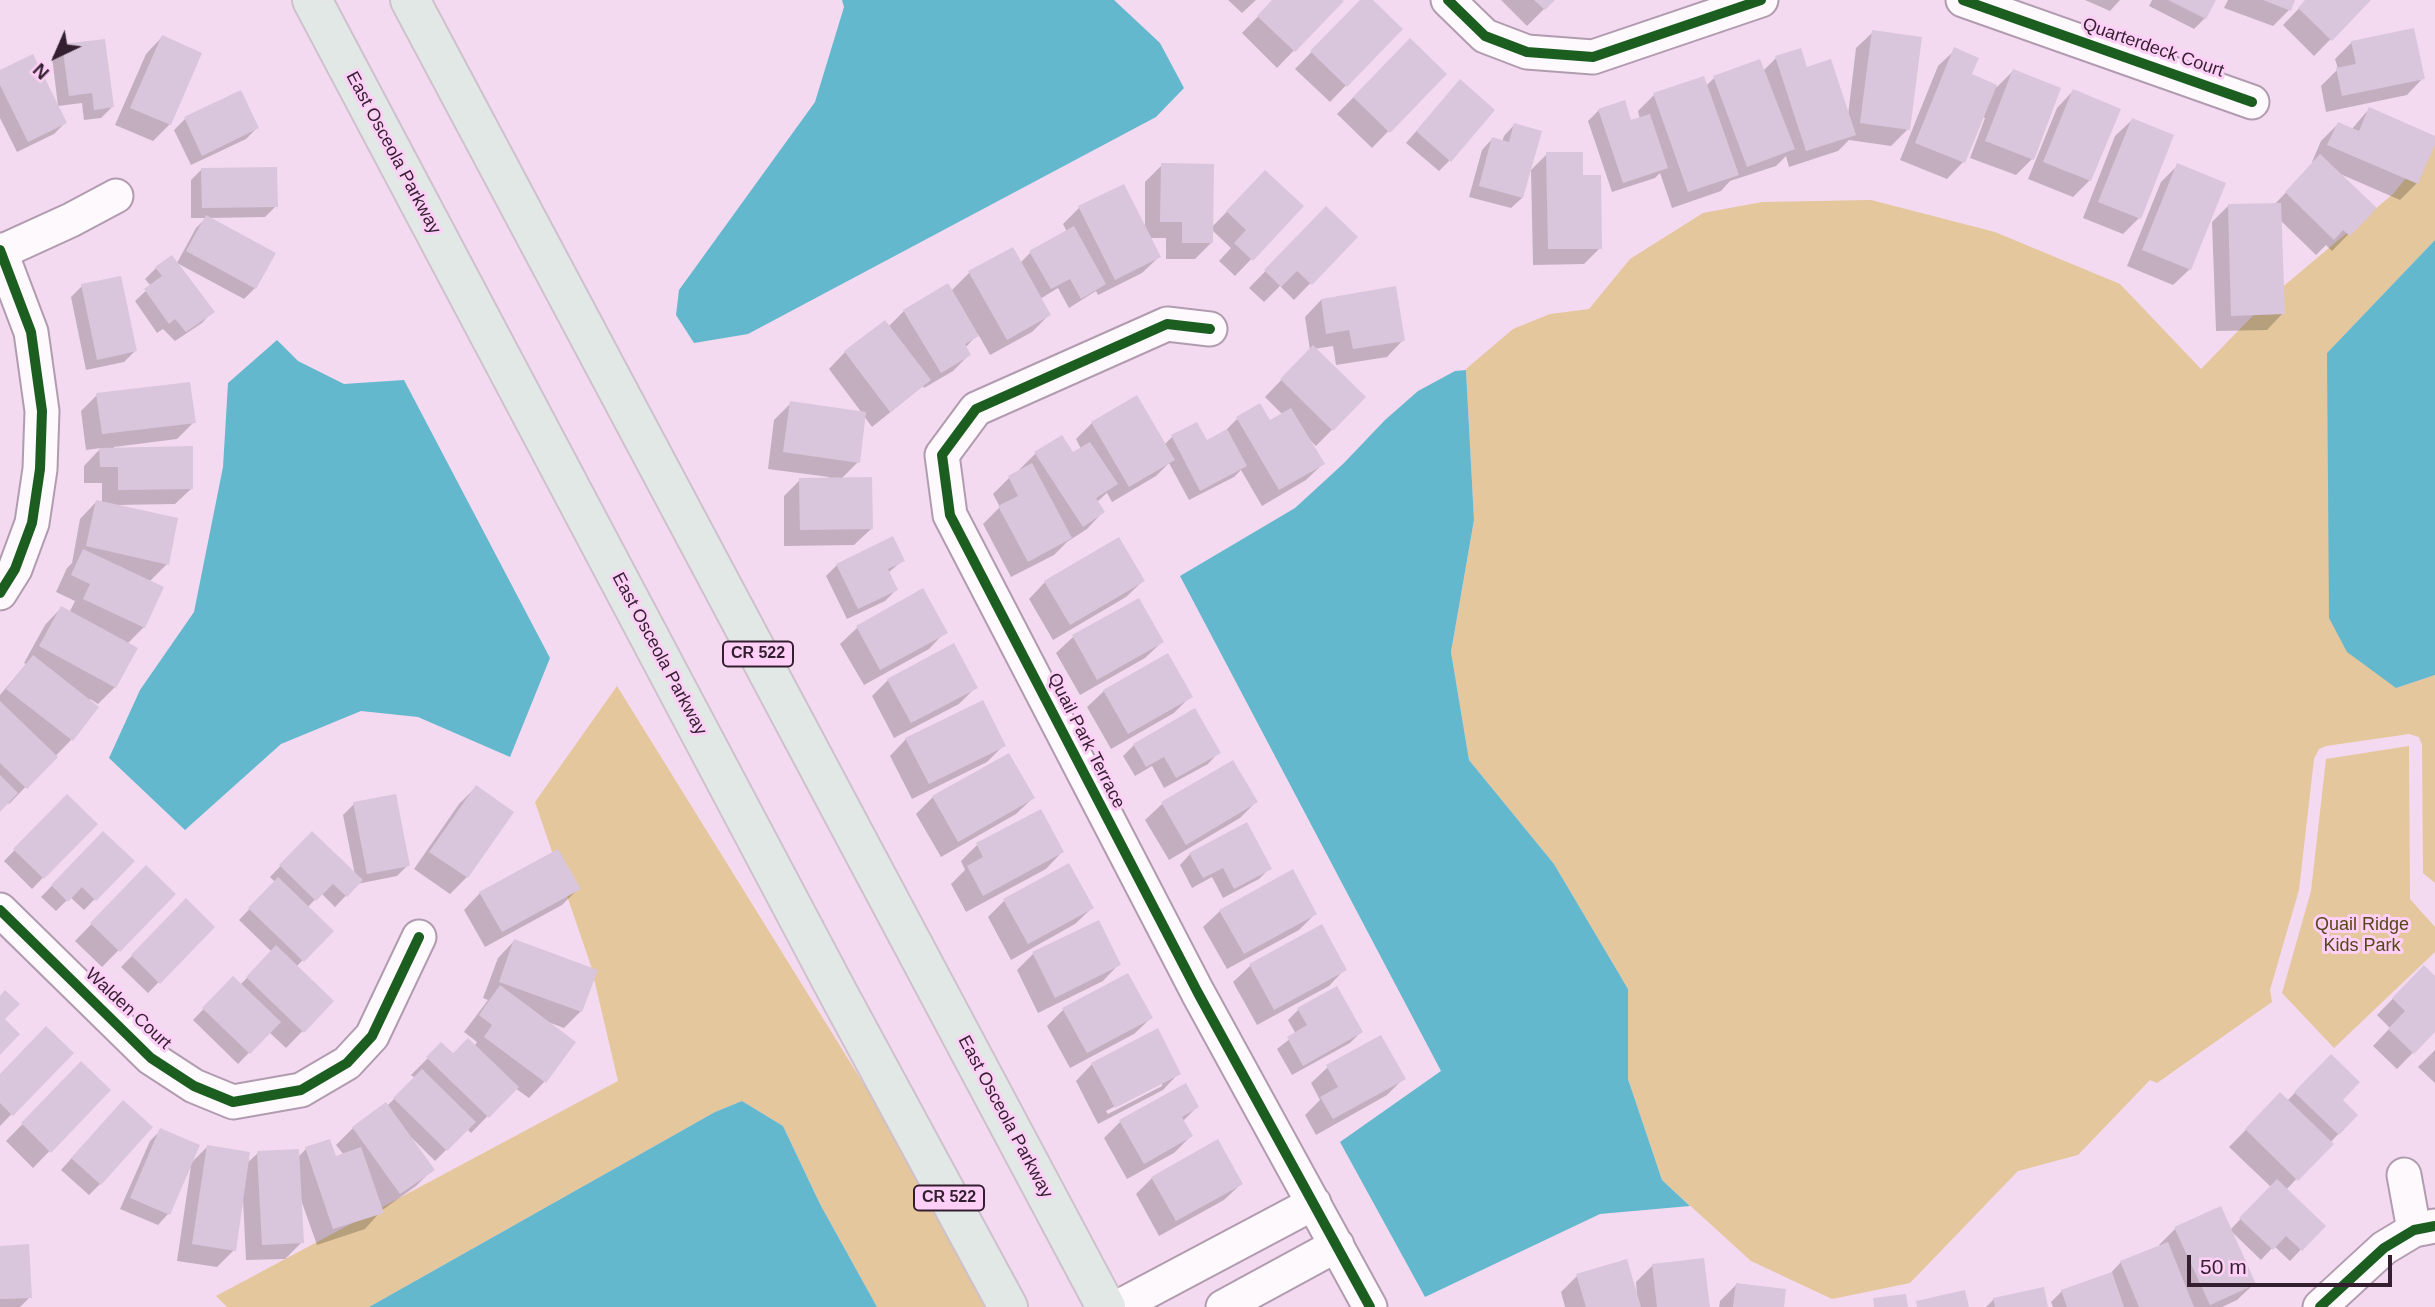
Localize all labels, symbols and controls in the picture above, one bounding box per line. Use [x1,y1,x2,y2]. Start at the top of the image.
street label: Quarterdeck Court [2079,14,2227,82]
north arrow [21,21,91,91]
text: N [29,59,53,84]
street label: East Osceola Parkway [341,68,445,238]
street label: East Osceola Parkway [607,569,711,739]
road number: CR 522 [723,642,793,666]
street label: Quail Park Terrace [1043,670,1129,812]
park label: Quail Ridge Kids Park [2315,914,2409,956]
street label: Walden Court [81,964,175,1054]
street label: East Osceola Parkway [953,1032,1057,1202]
road number: CR 522 [914,1186,984,1210]
scale bar [2190,1240,2395,1284]
text: 50 m [2200,1255,2247,1278]

